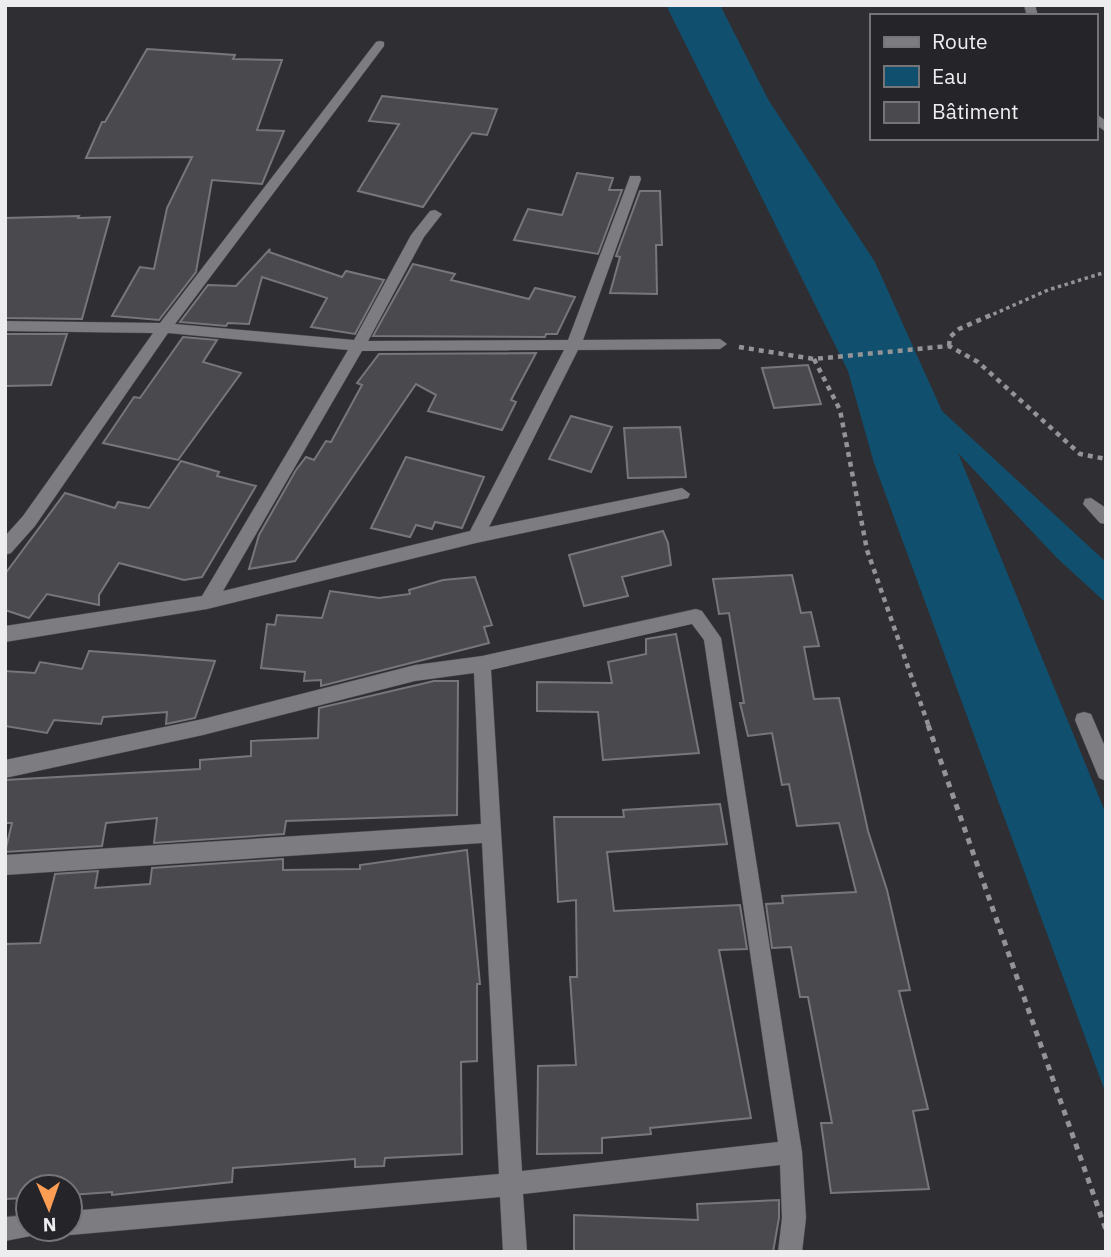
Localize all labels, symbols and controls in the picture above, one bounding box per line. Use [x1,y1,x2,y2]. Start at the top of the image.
legend [870,14,1097,140]
text: Route [932,27,988,55]
text: Eau [932,62,967,90]
text: Bâtiment [932,97,1019,125]
north arrow [14,1173,84,1243]
text: N [42,1213,57,1237]

